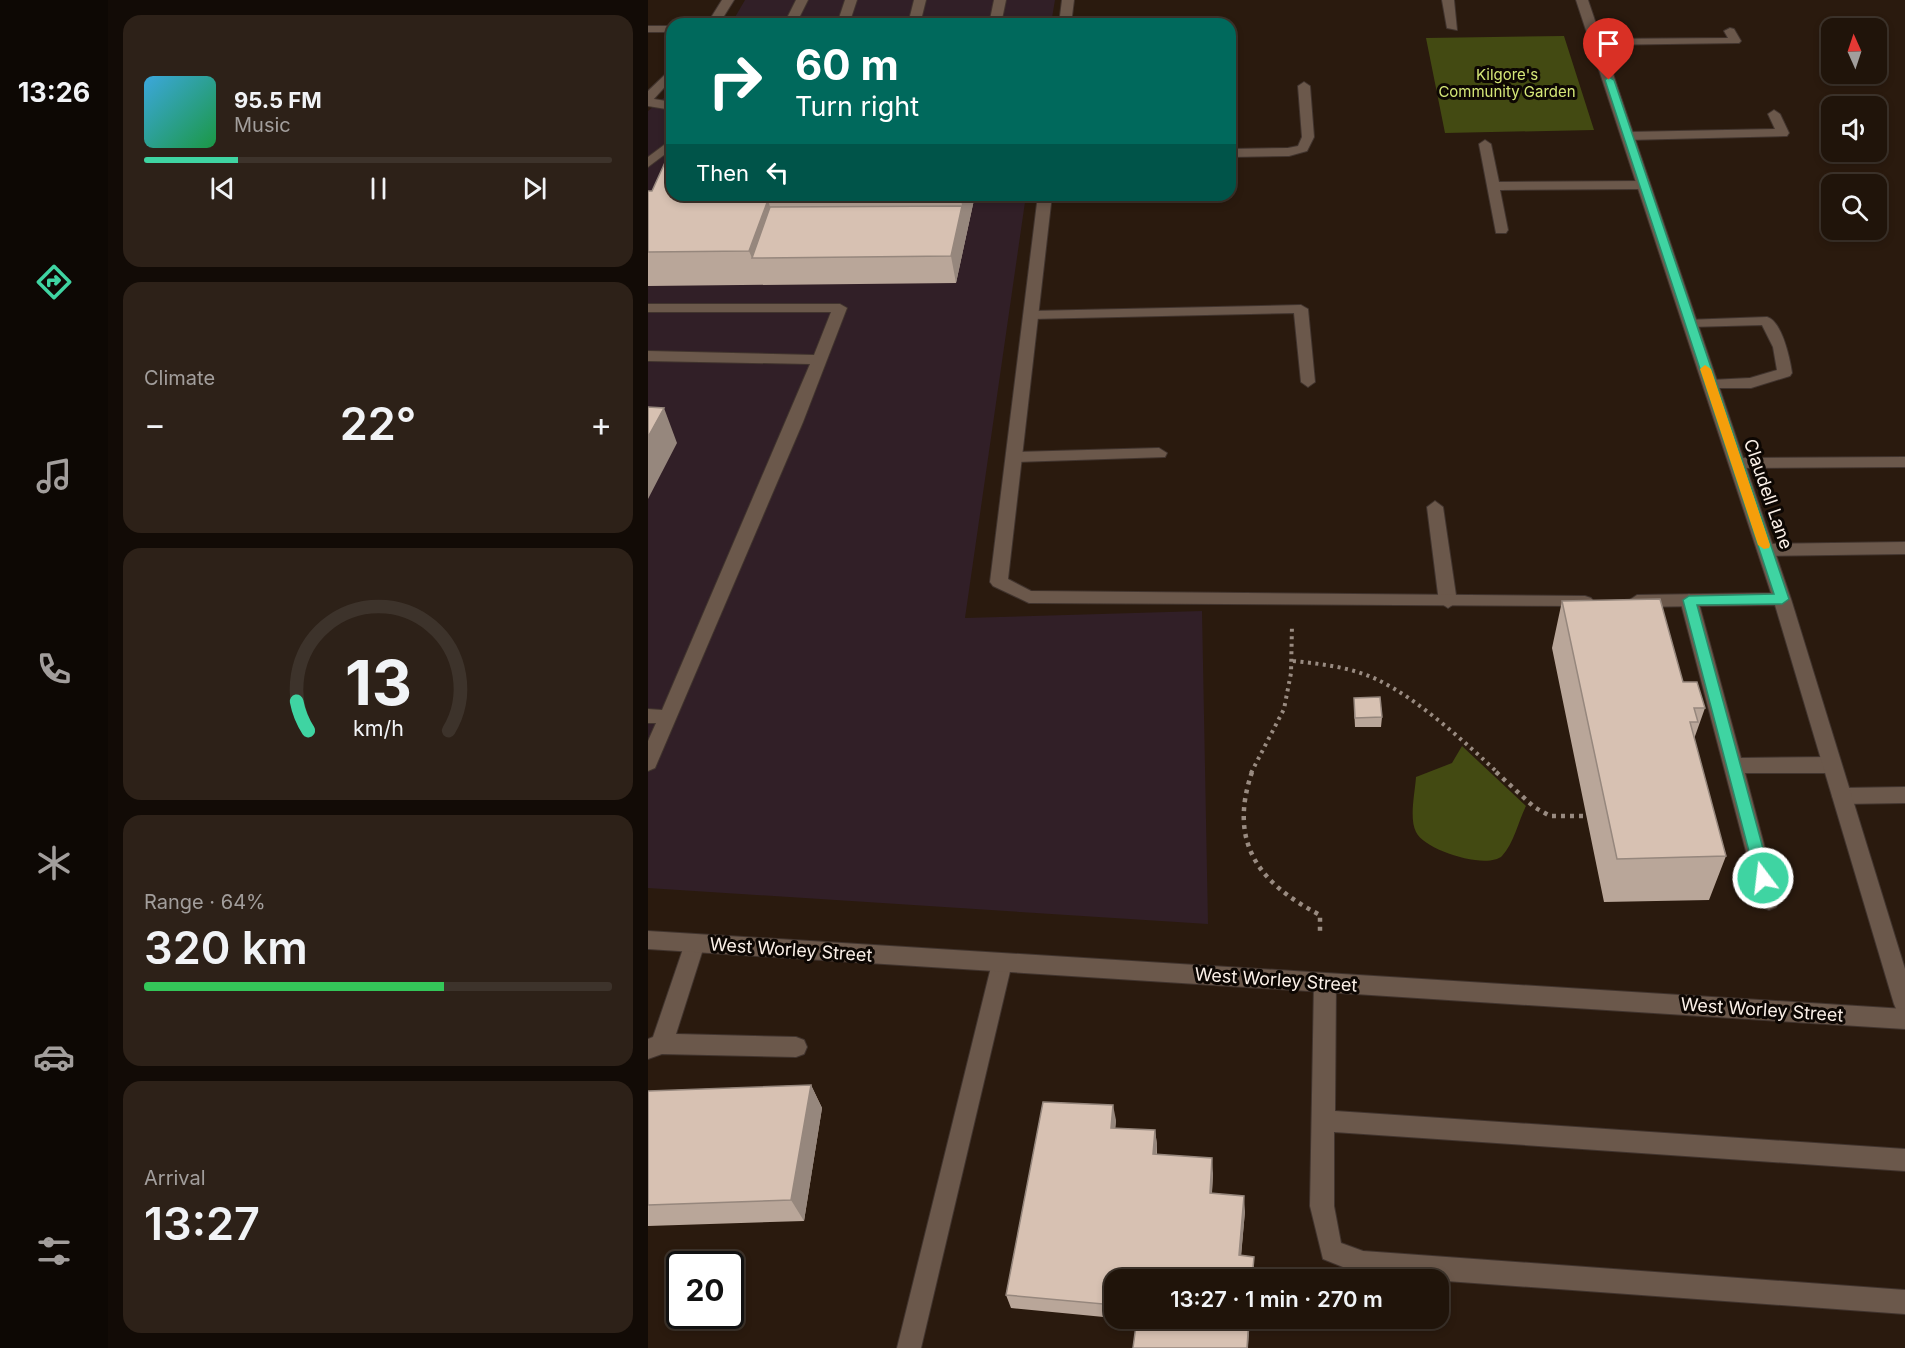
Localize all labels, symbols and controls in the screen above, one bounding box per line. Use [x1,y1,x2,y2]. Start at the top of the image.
pin [1583,18,1634,80]
north arrow [1821,18,1887,84]
map controls [1821,18,1887,240]
icon: arrive [1592,27,1625,60]
text: 60 m [795,39,899,90]
icon: right [696,42,774,120]
park label: Kilgore's Community Garden [1438,65,1576,101]
text: 13:26 [18,76,90,109]
text: 95.5 FM [234,87,322,113]
text: Turn right [795,90,919,123]
button: sound [1821,96,1887,162]
text: Music [234,113,291,137]
icon: left [761,156,794,189]
text: Then [696,160,749,186]
icon: previous [206,172,239,205]
icon: pause [362,172,395,205]
icon: next [518,172,551,205]
button: search [1821,174,1887,240]
icon: directions [33,261,75,303]
text: Climate [144,366,215,390]
text: 22° [340,396,416,451]
text: − [144,404,166,444]
text: + [590,404,612,444]
street label: Claudell Lane [1740,436,1797,552]
icon: music [33,455,75,497]
text: 13 [344,645,412,720]
icon: phone [33,648,75,690]
text: km/h [353,715,403,741]
icon: climate [33,842,75,884]
position arrow [1731,846,1795,910]
text: Range · 64% [144,890,266,914]
text: 320 km [144,920,308,975]
street label: West Worley Street [709,933,873,966]
street label: West Worley Street [1194,963,1358,996]
street label: West Worley Street [1680,993,1844,1026]
icon: car [33,1036,75,1078]
text: Arrival [144,1166,206,1190]
text: 13:27 [144,1196,260,1251]
icon: filters [33,1230,75,1272]
speed limit sign: 20 [666,1251,744,1329]
text: 13:27 · 1 min · 270 m [1170,1286,1383,1312]

